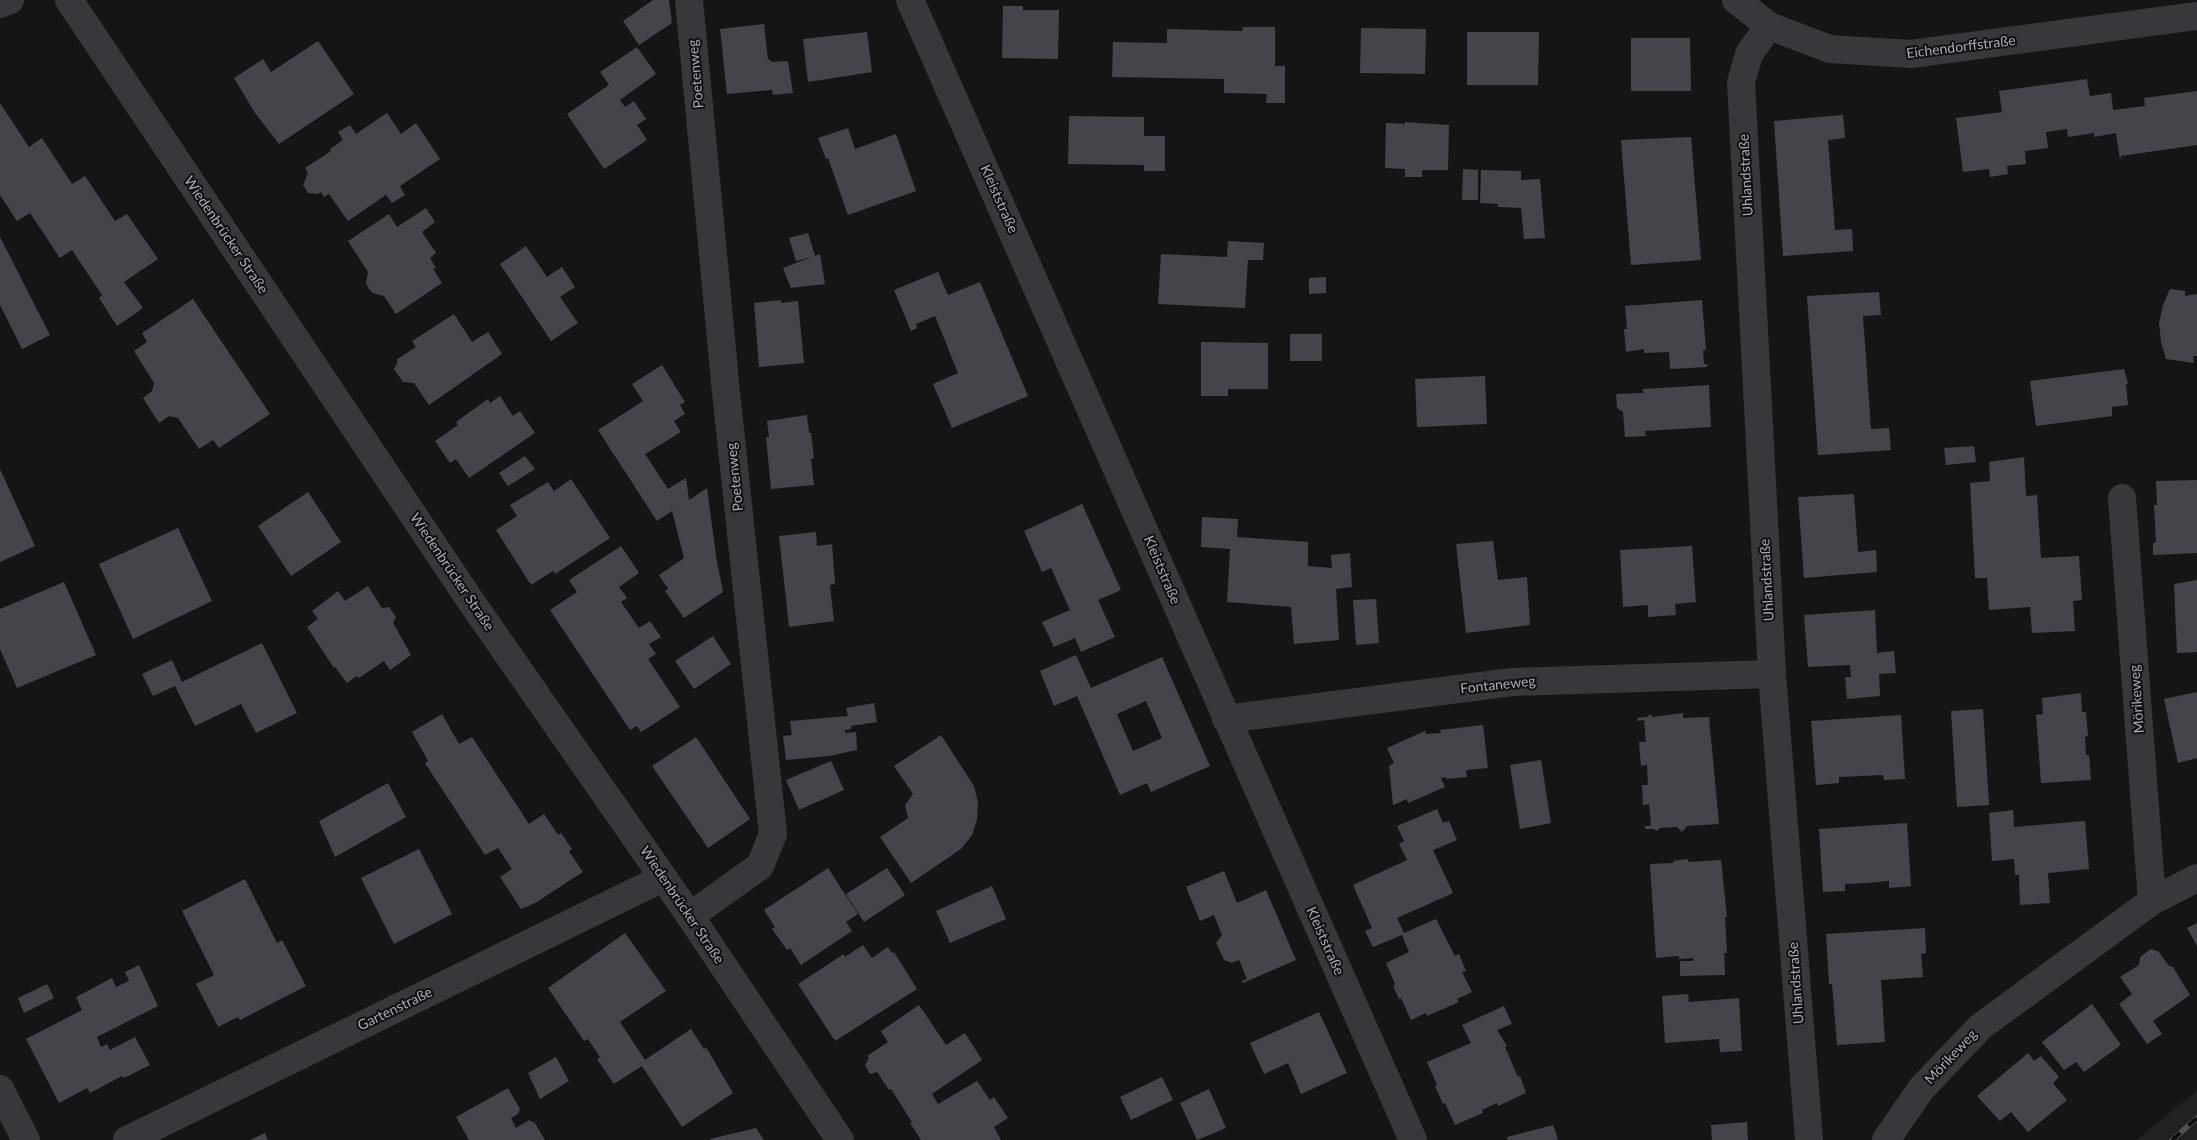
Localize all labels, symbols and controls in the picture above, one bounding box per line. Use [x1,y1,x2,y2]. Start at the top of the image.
street label: Eichendorffstraße [1905,32,2017,62]
street label: Poetenweg [685,39,707,109]
street label: Uhlandstraße [1735,133,1757,217]
street label: Kleiststraße [976,162,1022,236]
street label: Wiedenbrücker Straße [180,173,272,297]
street label: Poetenweg [723,442,747,512]
street label: Wiedenbrücker Straße [406,510,498,634]
street label: Kleiststraße [1140,533,1184,607]
street label: Uhlandstraße [1756,538,1778,622]
street label: Mörikeweg [2126,664,2148,734]
street label: Fontaneweg [1460,673,1536,697]
street label: Wiedenbrücker Straße [636,843,728,967]
street label: Kleiststraße [1302,904,1348,978]
street label: Uhlandstraße [1785,941,1807,1025]
street label: Gartenstraße [355,984,435,1034]
street label: Mörikeweg [1921,1026,1981,1088]

